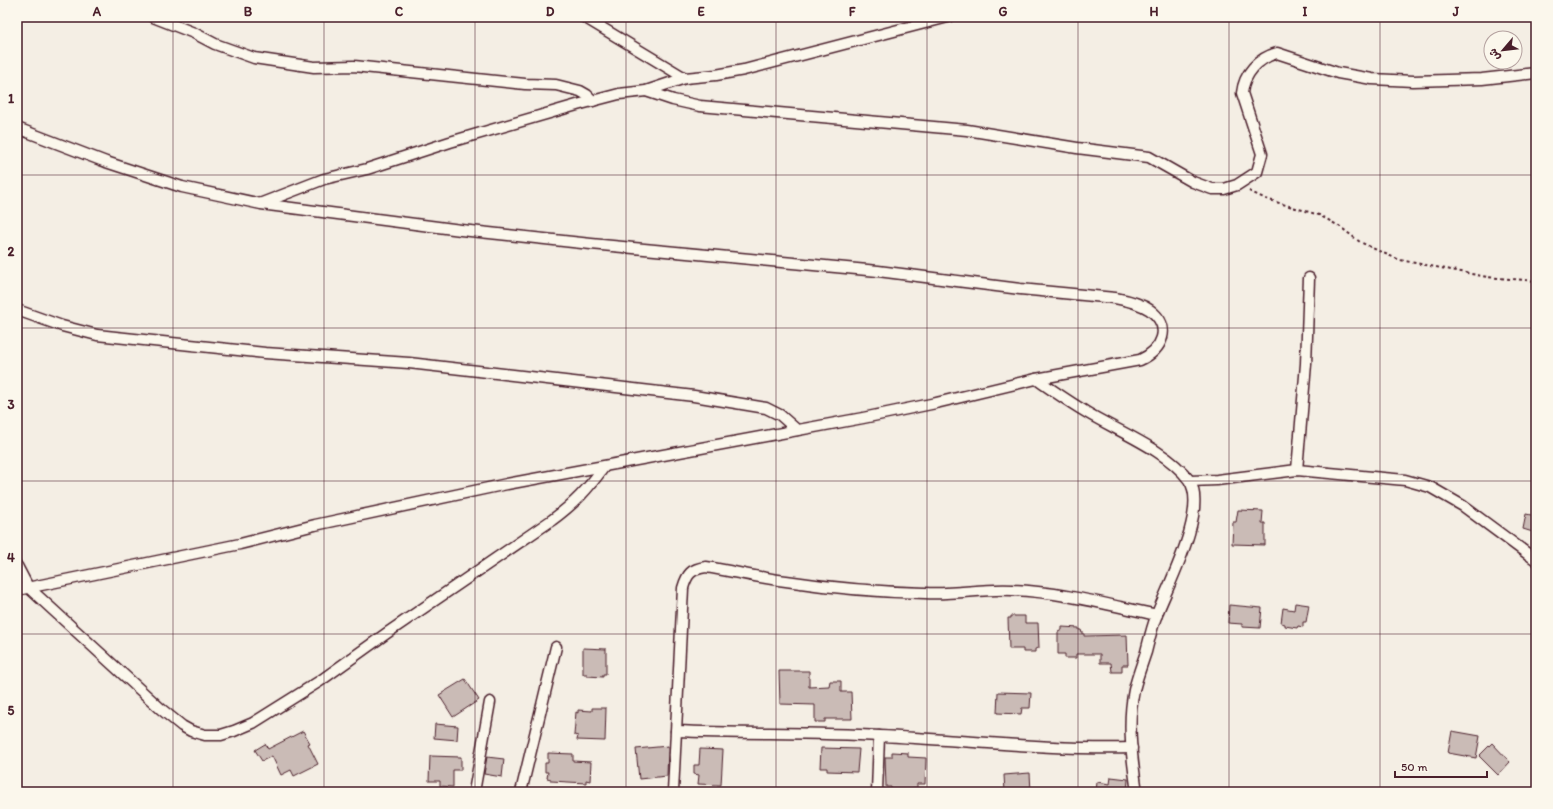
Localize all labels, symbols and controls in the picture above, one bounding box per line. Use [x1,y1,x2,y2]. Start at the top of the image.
text: A [92,4,102,19]
text: B [244,4,253,19]
text: C [395,4,404,19]
text: D [546,4,555,19]
text: E [697,4,705,19]
text: F [849,4,856,19]
text: G [999,4,1008,19]
text: H [1150,4,1159,19]
text: I [1303,4,1308,19]
text: J [1452,4,1460,19]
north arrow [1483,30,1523,70]
text: ش [1486,46,1503,63]
text: 1 [8,91,14,106]
text: 2 [8,244,15,259]
text: 3 [7,397,15,412]
text: 4 [7,550,15,565]
text: 5 [8,703,15,718]
scale bar [1395,753,1487,779]
text: 50 m [1401,760,1427,774]

